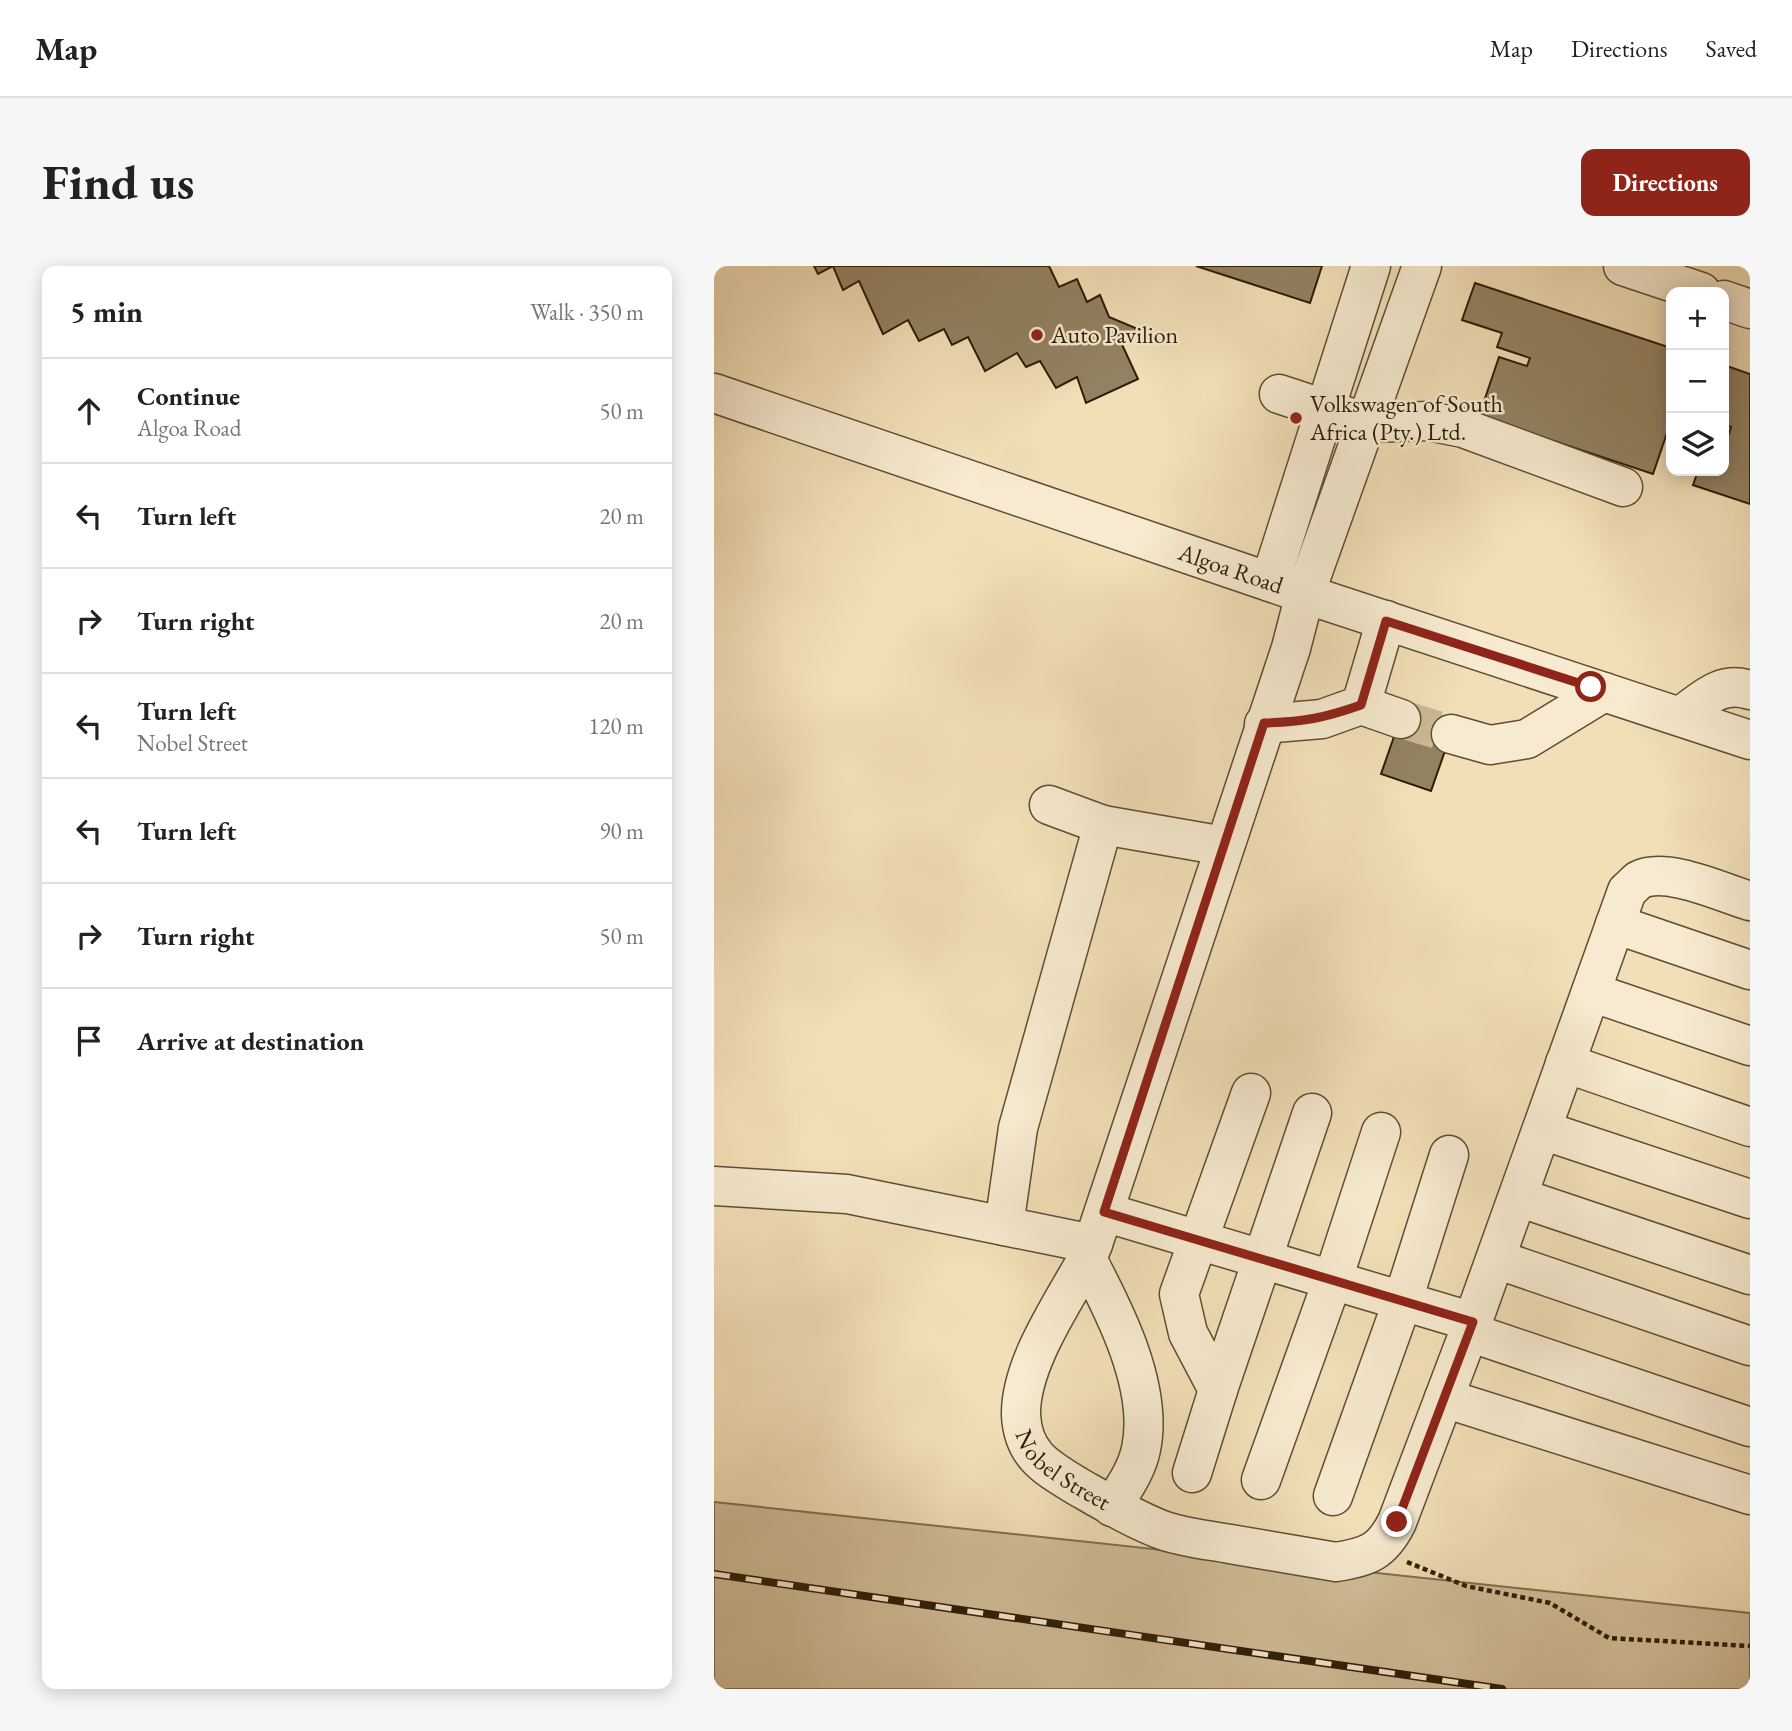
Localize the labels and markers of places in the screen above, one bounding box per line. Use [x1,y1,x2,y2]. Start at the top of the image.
place label: Auto Pavilion [1050,319,1179,350]
marker: Auto Pavilion [1029,327,1045,343]
place label: Volkswagen of South Africa (Pty.) Ltd. [1309,388,1503,447]
marker: Volkswagen of South Africa (Pty.) Ltd. [1288,410,1304,426]

